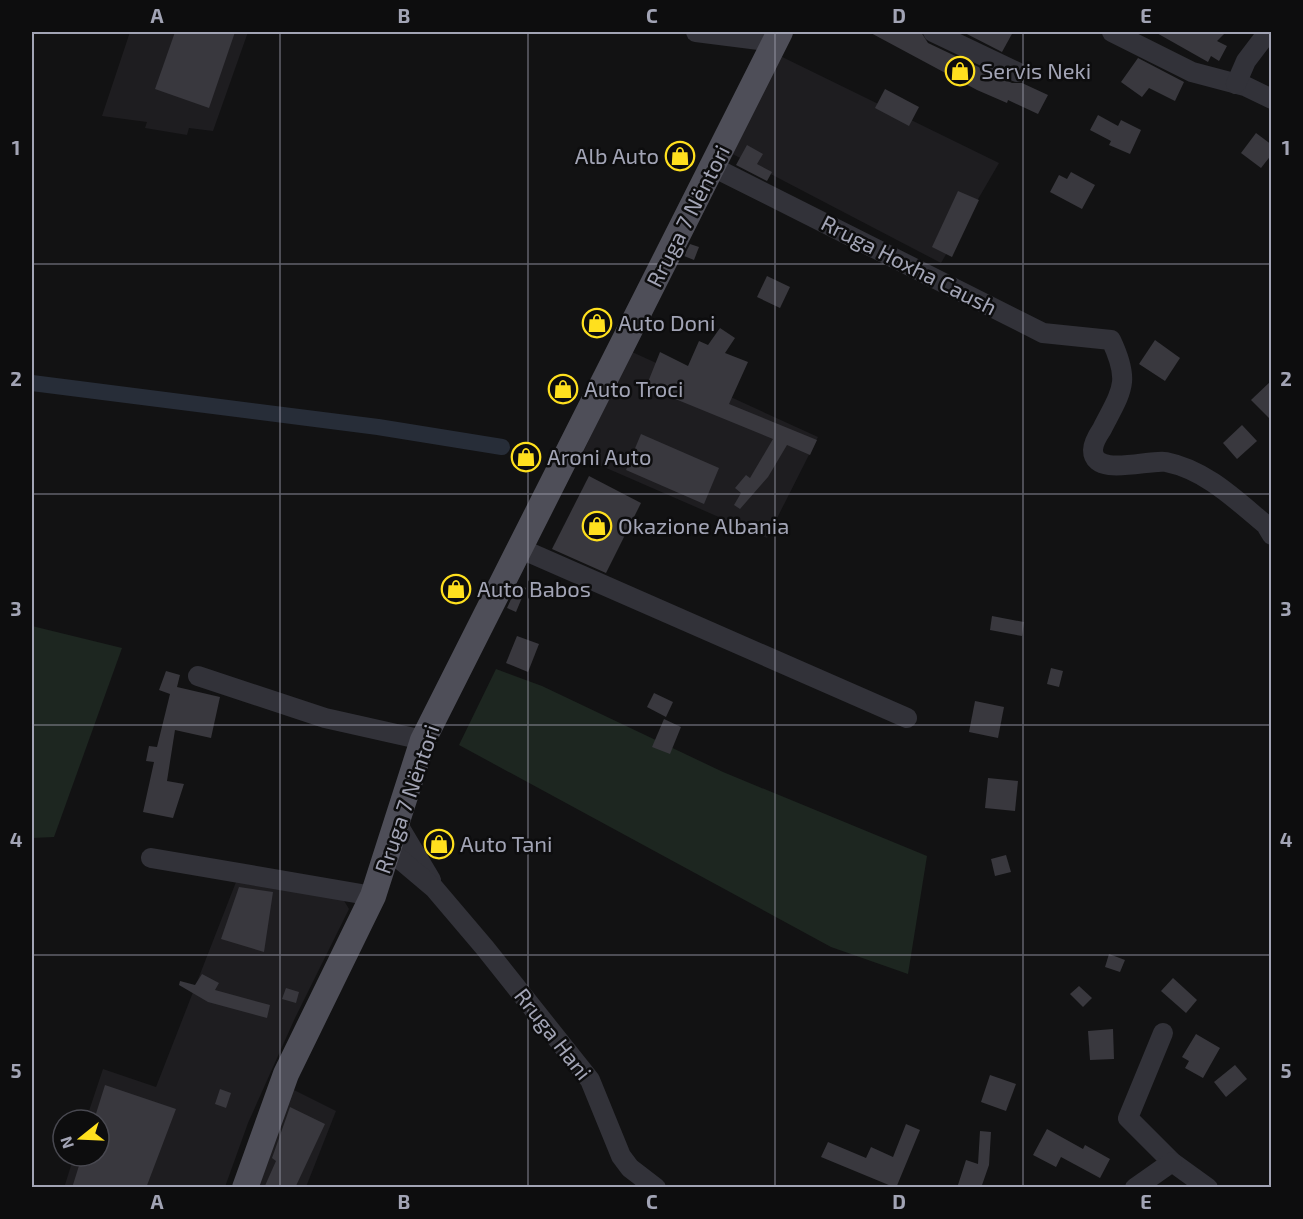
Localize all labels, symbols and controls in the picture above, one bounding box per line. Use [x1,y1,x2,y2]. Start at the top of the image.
text: A [150,3,164,27]
text: B [398,3,410,27]
text: C [646,3,658,27]
text: D [892,3,906,27]
text: E [1140,3,1152,27]
shop icon: Servis Neki [944,55,976,87]
place label: Servis Neki [981,57,1091,83]
text: 1 [12,135,20,159]
text: 1 [1282,135,1290,159]
street label: Rruga 7 Nëntori [640,140,734,291]
shop icon: Alb Auto [664,140,696,172]
place label: Alb Auto [575,142,659,168]
street label: Rruga Hoxha Caush [817,209,1002,320]
shop icon: Auto Doni [581,307,613,339]
place label: Auto Doni [618,309,715,335]
text: 2 [10,366,22,390]
text: 2 [1280,366,1292,390]
shop icon: Auto Troci [547,373,579,405]
place label: Auto Troci [584,375,684,401]
shop icon: Aroni Auto [510,441,542,473]
place label: Aroni Auto [547,443,651,469]
shop icon: Okazione Albania [581,510,613,542]
place label: Okazione Albania [618,512,789,538]
shop icon: Auto Babos [440,573,472,605]
place label: Auto Babos [477,575,591,601]
text: 3 [10,596,22,620]
text: 3 [1280,596,1292,620]
street label: Rruga 7 Nëntori [368,721,444,876]
text: 4 [10,827,23,851]
text: 4 [1280,827,1293,851]
shop icon: Auto Tani [423,828,455,860]
place label: Auto Tani [460,830,553,856]
street label: Rruga Hani [510,982,598,1084]
text: 5 [10,1058,22,1082]
text: 5 [1280,1058,1292,1082]
north arrow [51,1108,111,1168]
text: N [55,1134,77,1151]
text: A [150,1189,164,1213]
text: B [398,1189,410,1213]
text: C [646,1189,658,1213]
text: D [892,1189,906,1213]
text: E [1140,1189,1152,1213]

